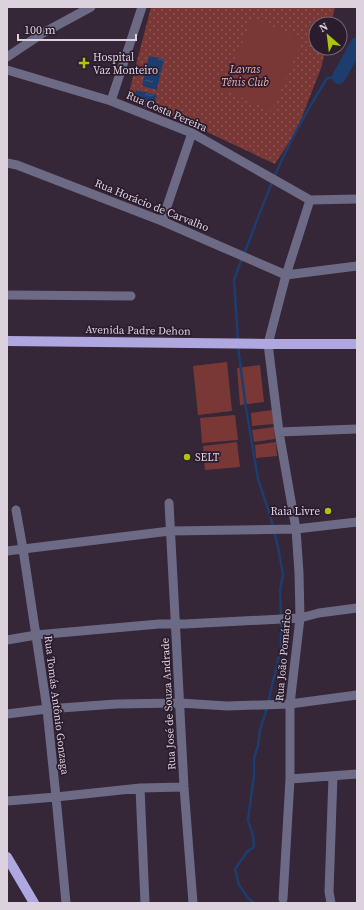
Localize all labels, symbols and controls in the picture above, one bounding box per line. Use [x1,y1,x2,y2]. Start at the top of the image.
scale bar [18,16,136,42]
north arrow [308,16,348,56]
text: N [316,19,331,36]
text: 100 m [24,22,56,38]
place label: Hospital Vaz Monteiro [93,50,158,78]
marker: Hospital Vaz Monteiro [78,57,90,69]
park label: Lavras Tênis Club [221,62,269,90]
street label: Rua Costa Pereira [124,88,210,135]
street label: Rua Horácio de Carvalho [92,176,211,235]
street label: Avenida Padre Dehon [85,322,191,339]
place label: SELT [195,450,220,465]
marker: SELT [182,452,192,462]
place label: Raia Livre [270,504,320,519]
marker: Raia Livre [323,506,333,516]
street label: Rua João Pomárico [272,608,295,702]
street label: Rua Tomás Antônio Gonzaga [41,635,73,776]
street label: Rua José de Souza Andrade [158,637,179,770]

